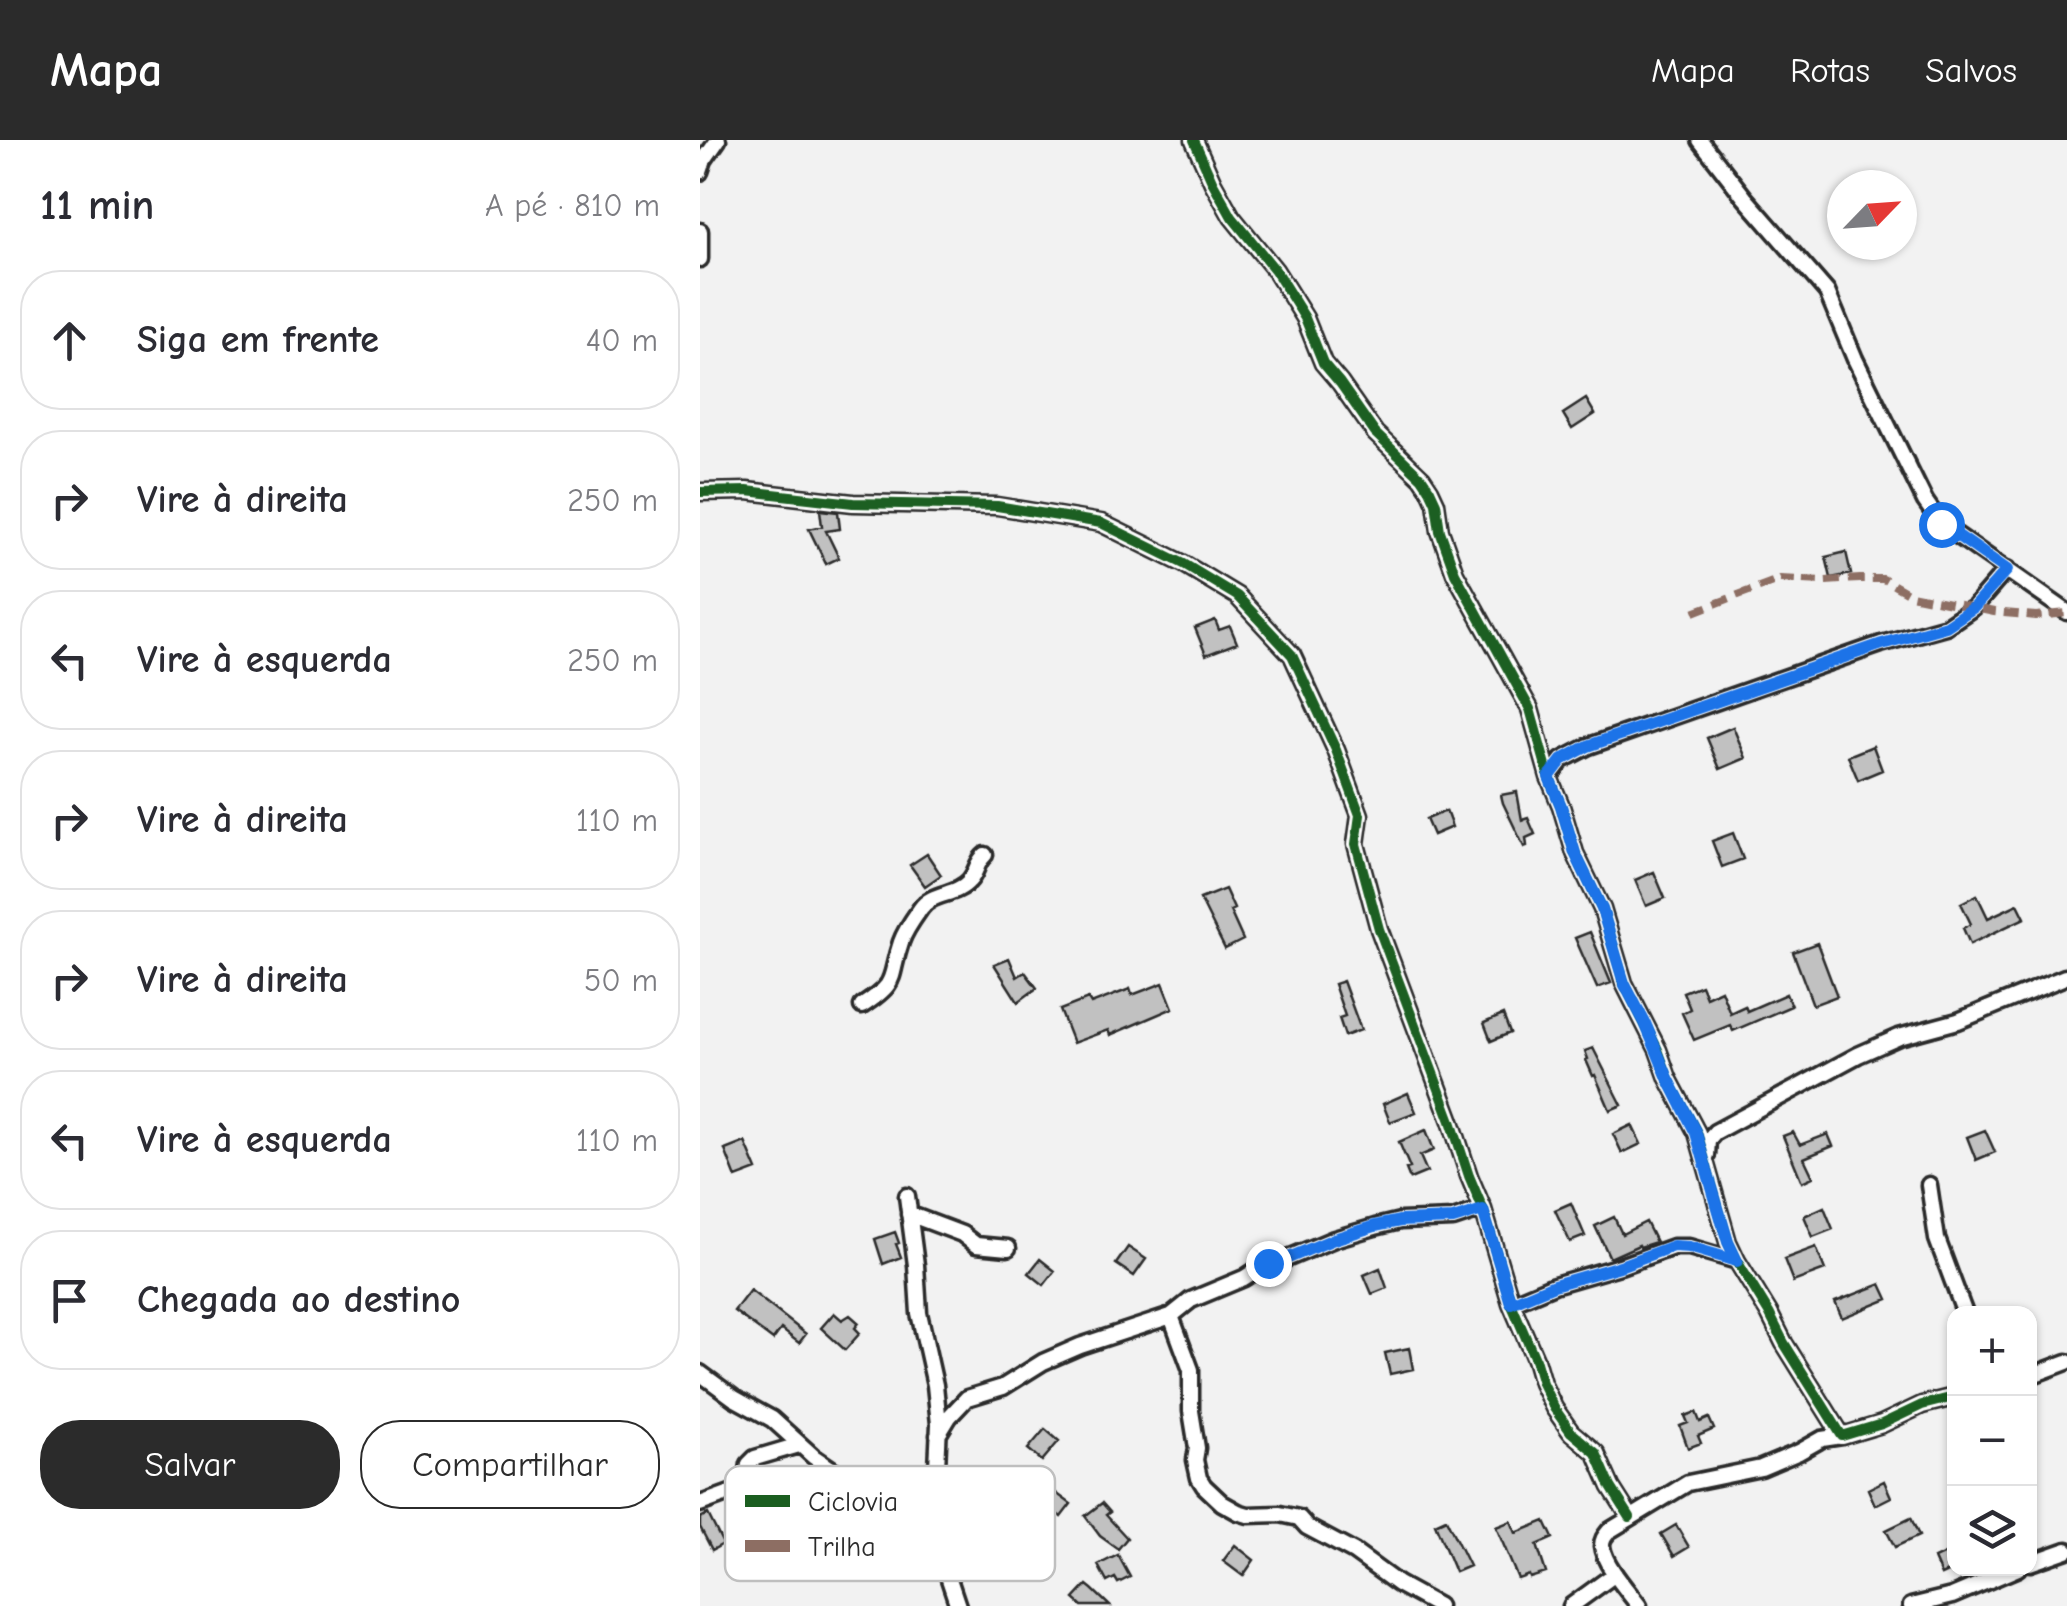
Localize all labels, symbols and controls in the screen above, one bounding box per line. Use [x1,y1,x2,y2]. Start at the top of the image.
text: Mapa [50,43,162,98]
text: Mapa [1651,50,1735,91]
text: Rotas [1790,50,1870,91]
text: Salvos [1925,50,2017,91]
north arrow [1827,170,1917,260]
text: 11 min [40,181,154,230]
text: A pé · 810 m [485,187,660,224]
icon: ahead [42,313,97,368]
text: Siga em frente [137,318,379,362]
text: 40 m [586,322,658,359]
icon: right [42,473,97,528]
text: Vire à direita [137,478,348,522]
text: 250 m [567,482,658,519]
route start [1919,502,1965,548]
icon: left [42,633,97,688]
text: Vire à esquerda [137,638,392,682]
text: 250 m [567,642,658,679]
icon: right [42,793,97,848]
text: Vire à direita [137,798,348,842]
text: 110 m [576,802,658,839]
icon: right [42,953,97,1008]
text: Vire à direita [137,958,348,1002]
text: 50 m [584,962,658,999]
icon: left [42,1113,97,1168]
text: Vire à esquerda [137,1118,392,1162]
text: 110 m [576,1122,658,1159]
route end [1246,1241,1292,1287]
icon: arrive [42,1273,97,1328]
text: Chegada ao destino [137,1278,460,1322]
map controls [1947,1306,2037,1576]
button: + [1947,1306,2037,1396]
button: − [1947,1396,2037,1486]
button: Salvar [40,1420,340,1509]
button: Compartilhar [360,1420,660,1509]
legend [725,1466,1055,1581]
text: Ciclovia [808,1486,898,1518]
button: layers [1947,1486,2037,1576]
text: Trilha [808,1531,876,1563]

